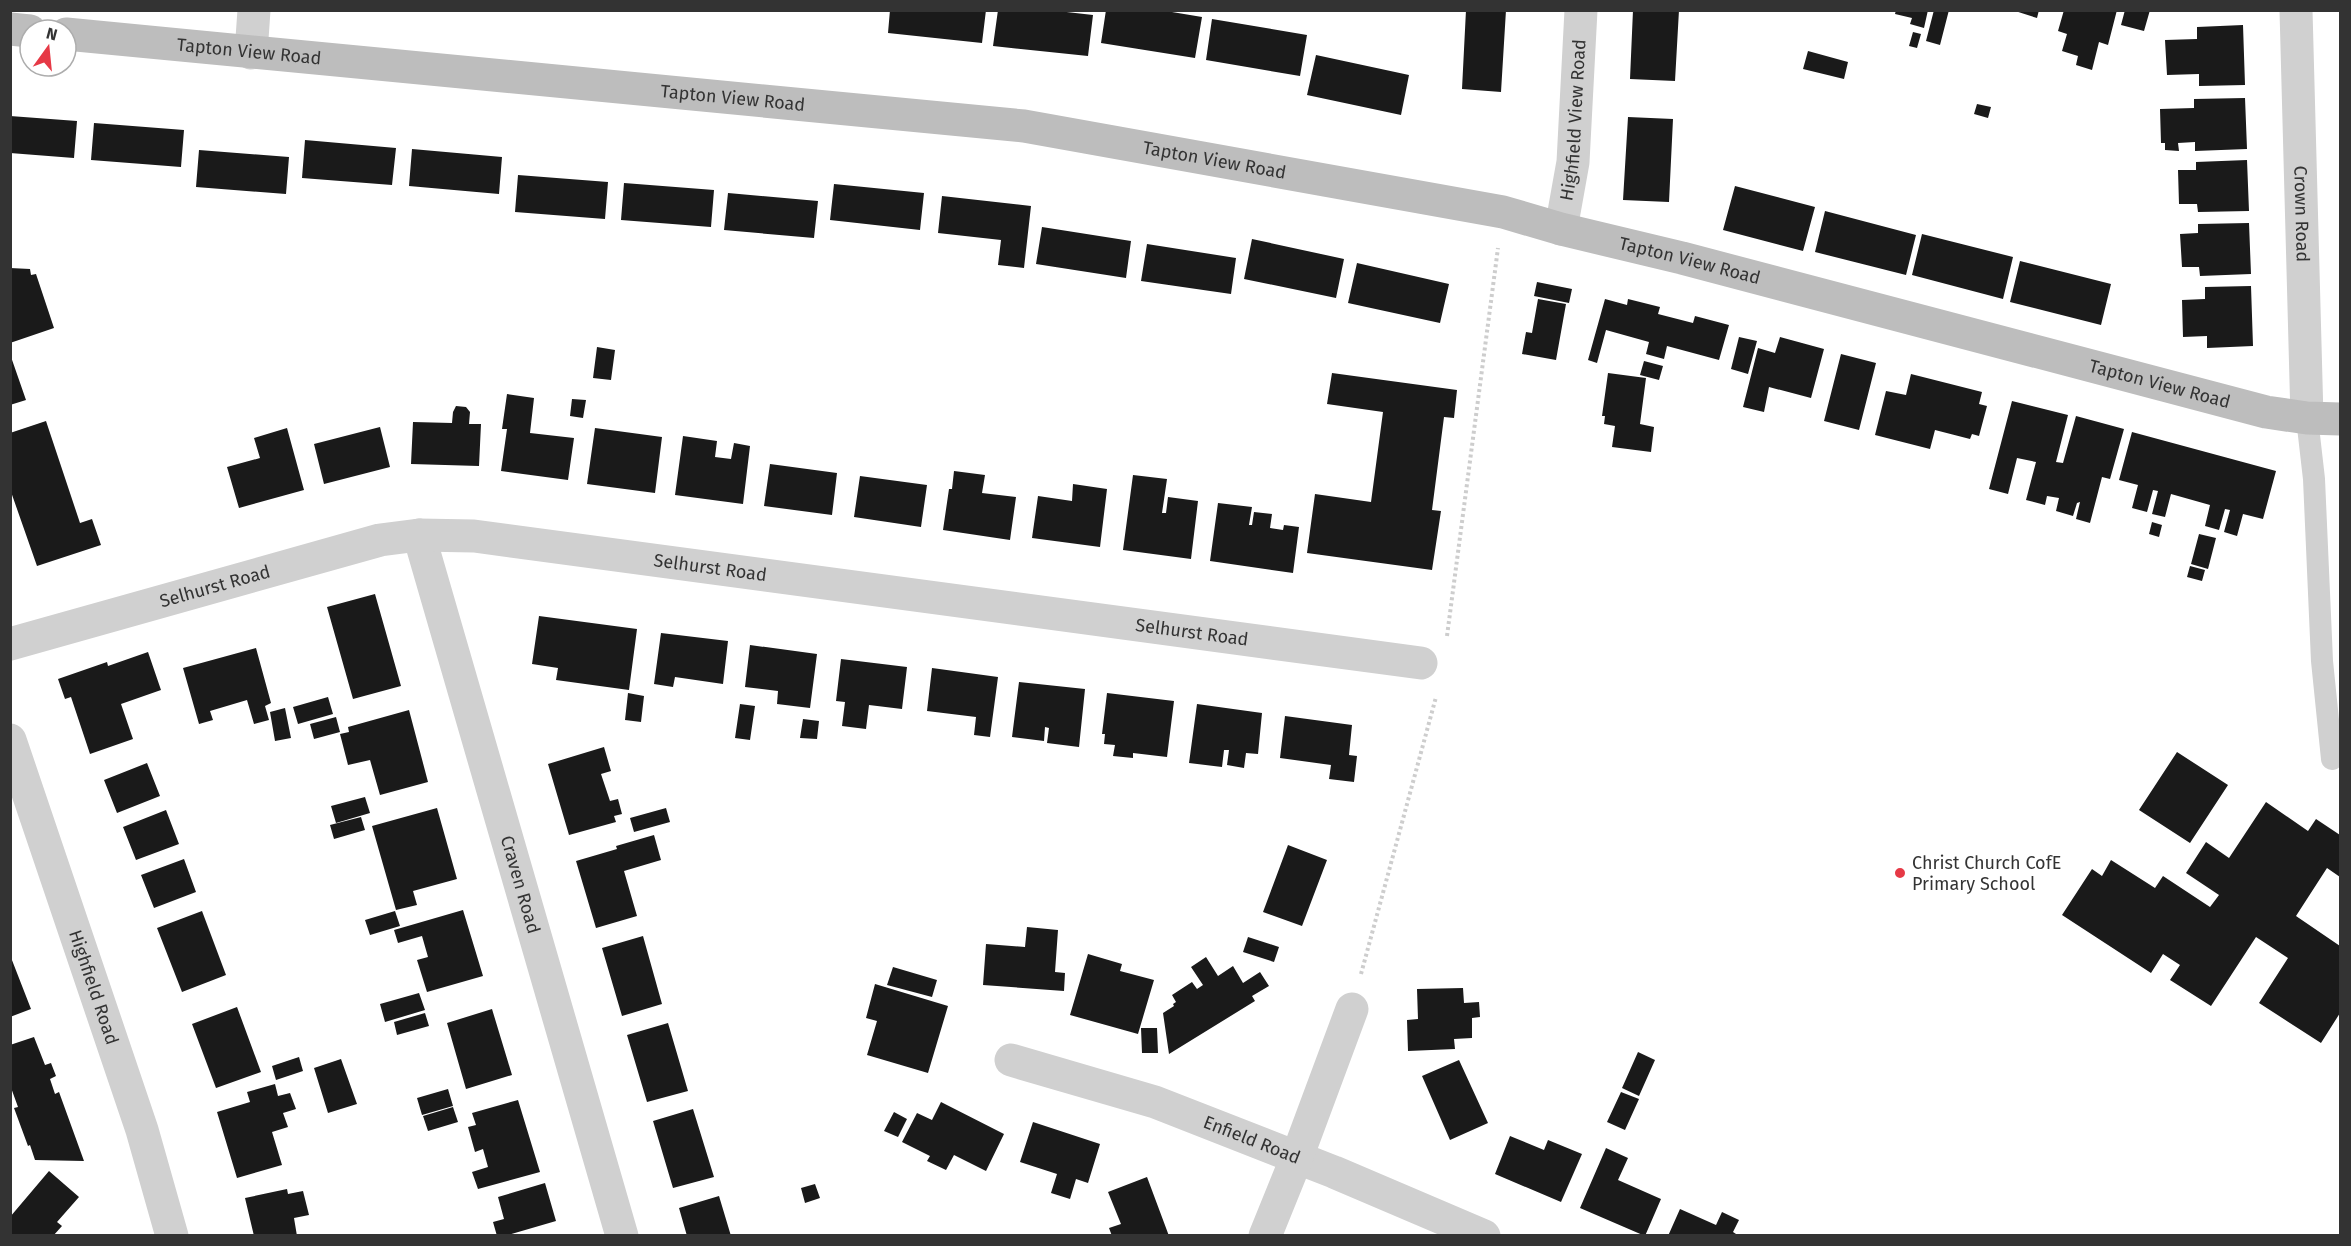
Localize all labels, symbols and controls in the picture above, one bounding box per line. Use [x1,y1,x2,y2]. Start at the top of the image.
north arrow [18,18,78,78]
text: N [44,23,59,45]
street label: Tapton View Road [176,34,322,69]
street label: Highfield View Road [1555,39,1590,203]
street label: Tapton View Road [660,80,806,116]
street label: Tapton View Road [1141,137,1288,184]
street label: Crown Road [2289,165,2314,262]
street label: Tapton View Road [1617,232,1763,289]
street label: Tapton View Road [2087,355,2233,413]
street label: Selhurst Road [652,549,768,586]
street label: Selhurst Road [157,560,273,612]
street label: Selhurst Road [1134,614,1250,651]
street label: Craven Road [496,833,545,936]
place label: Christ Church CofE Primary School [1912,852,2061,895]
marker: Christ Church CofE Primary School [1893,866,1907,880]
street label: Highfield Road [64,927,123,1047]
street label: Enfield Road [1200,1111,1304,1169]

